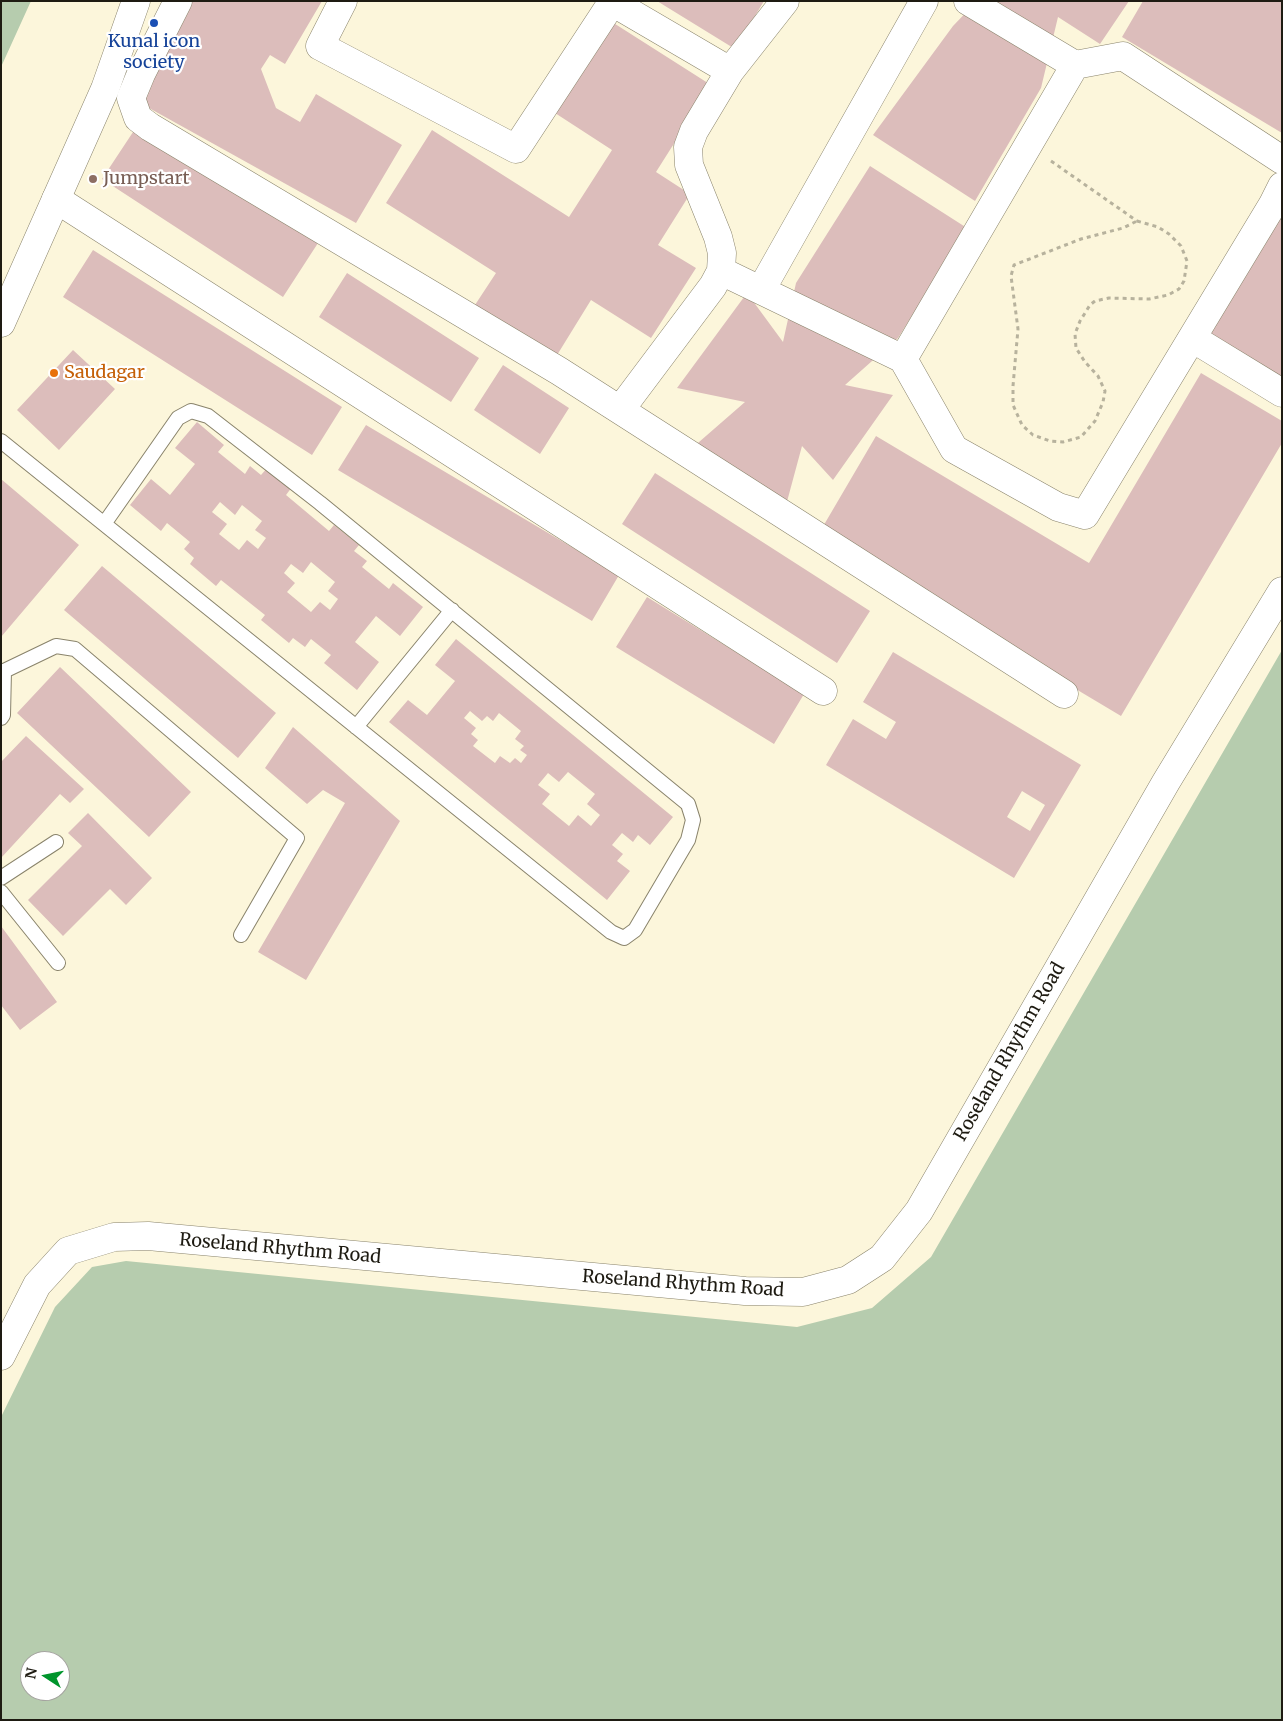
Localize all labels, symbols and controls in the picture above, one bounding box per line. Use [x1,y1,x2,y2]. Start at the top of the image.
marker: Kunal icon society [148,17,160,29]
place label: Kunal icon society [108,31,200,74]
place label: Jumpstart [103,168,190,190]
marker: Jumpstart [87,173,99,185]
place label: Saudagar [64,362,145,384]
marker: Saudagar [48,367,60,379]
street label: Roseland Rhythm Road [950,959,1070,1145]
street label: Roseland Rhythm Road [178,1229,382,1269]
street label: Roseland Rhythm Road [581,1266,785,1302]
north arrow [20,1651,70,1701]
text: N [21,1666,41,1680]

